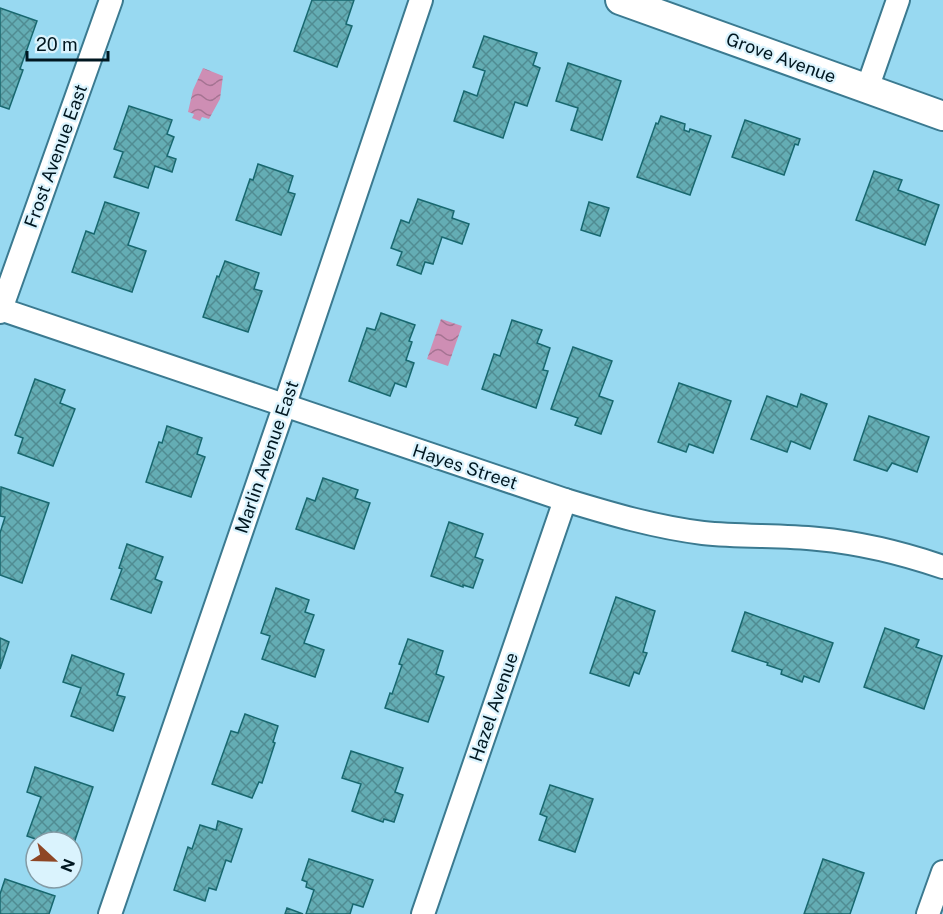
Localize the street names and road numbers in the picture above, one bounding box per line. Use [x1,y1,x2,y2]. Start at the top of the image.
street label: Grove Avenue [723,28,839,87]
street label: Frost Avenue East [20,81,91,230]
street label: Marlin Avenue East [230,378,303,536]
street label: Hayes Street [410,440,520,493]
street label: Hazel Avenue [465,649,522,764]

